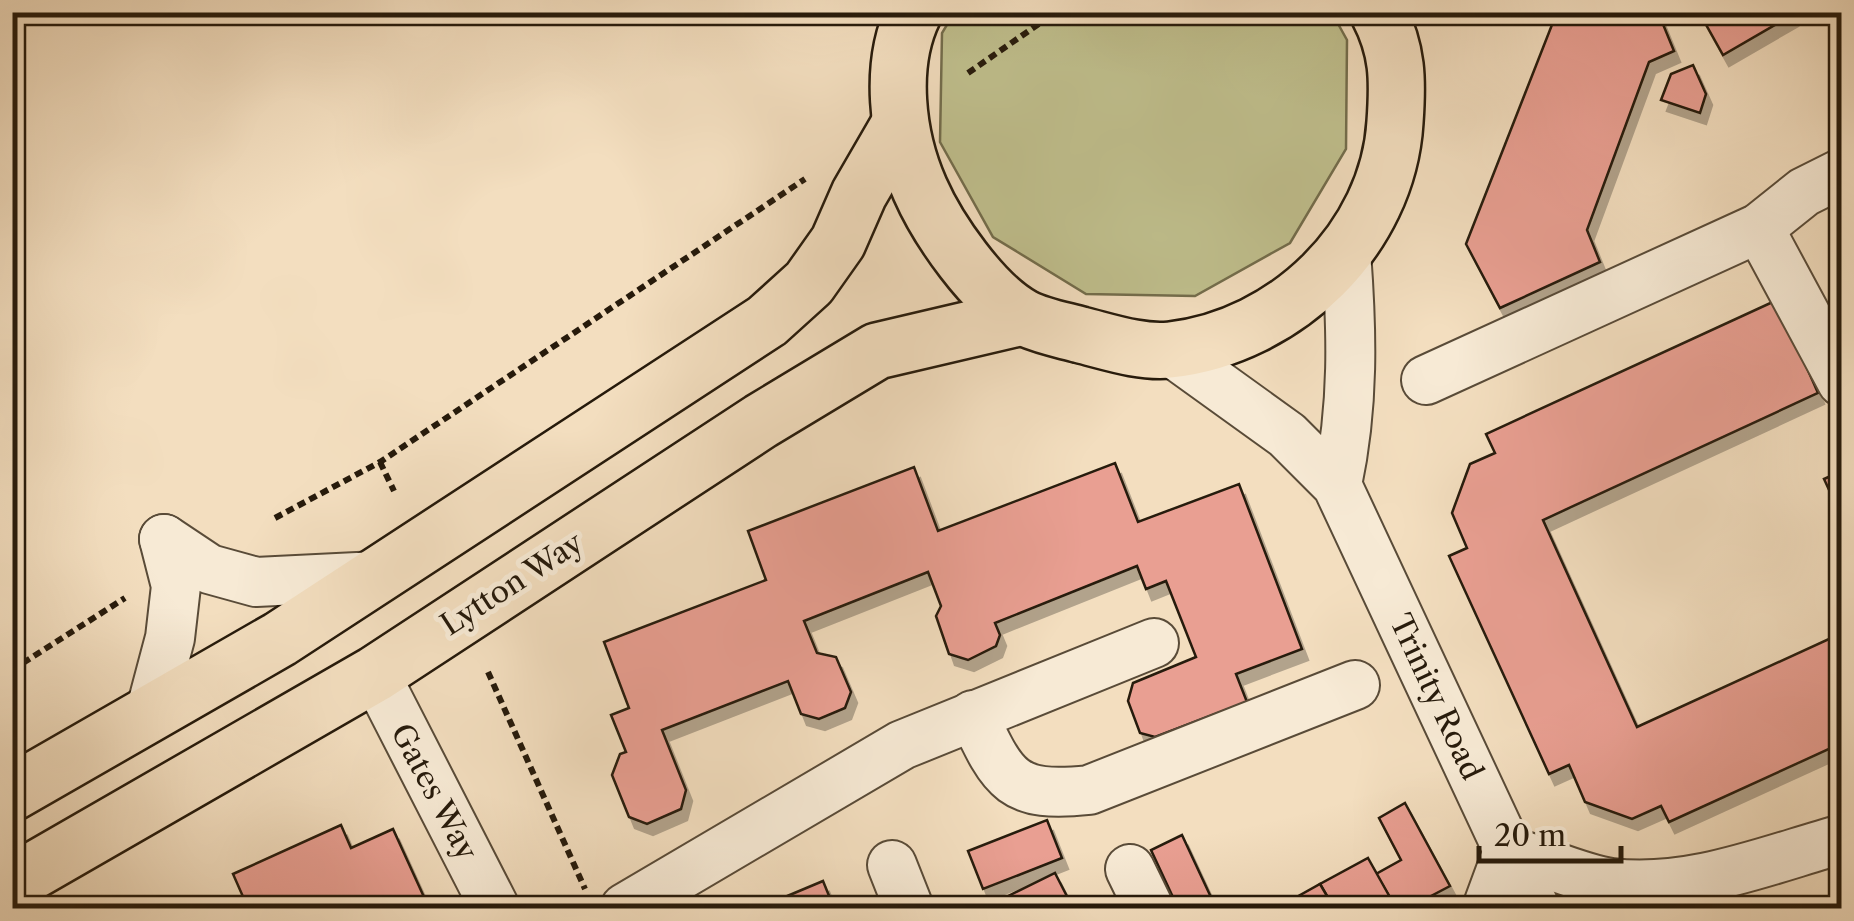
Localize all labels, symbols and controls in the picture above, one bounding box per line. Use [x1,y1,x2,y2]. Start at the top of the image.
street label: Lytton Way [434,524,590,643]
street label: Trinity Road [1382,608,1491,786]
street label: Gates Way [383,717,486,867]
scale bar [1479,801,1622,863]
text: 20 m [1494,817,1566,854]

